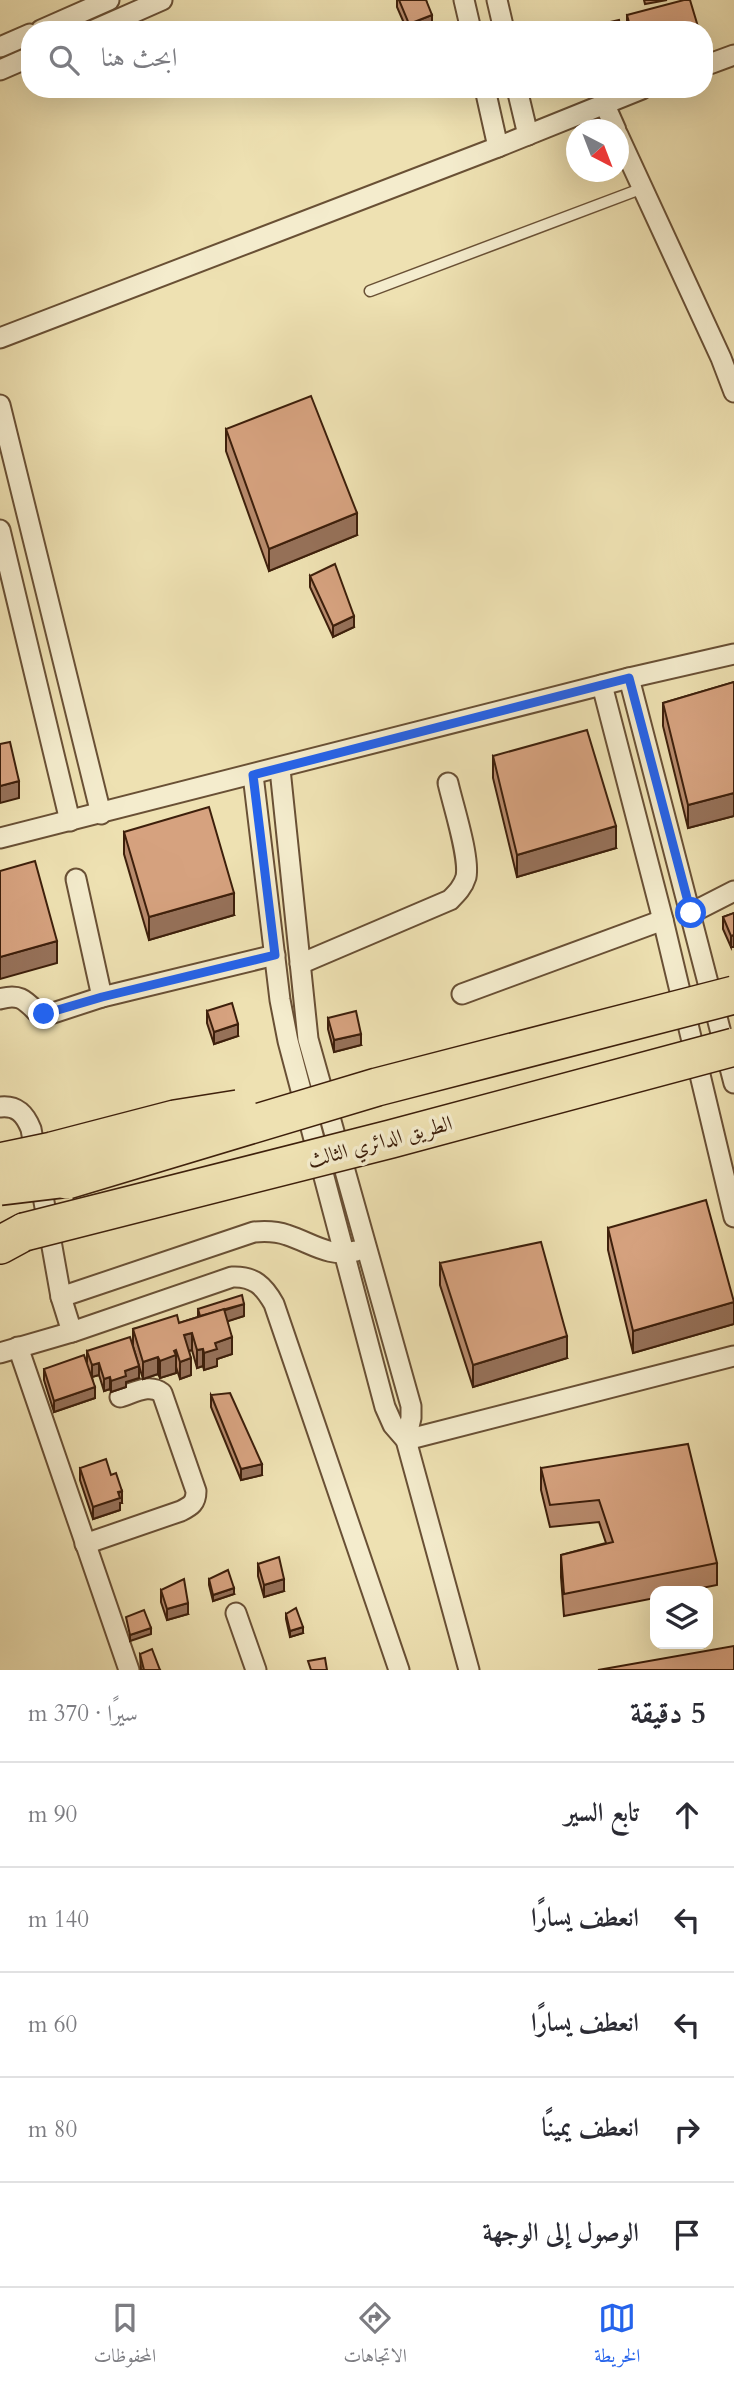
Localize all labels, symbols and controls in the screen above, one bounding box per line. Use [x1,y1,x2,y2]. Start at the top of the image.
search box [21,21,713,98]
text: ابحث هنا [101,40,177,75]
icon: search [45,41,83,79]
north arrow [566,119,629,182]
route start [675,897,706,928]
route end [28,998,59,1029]
street label: الطريق الدائري الثالث [304,1109,456,1176]
map controls [650,1586,713,1649]
button: layers [650,1586,713,1649]
text: 5 دقيقة [630,1693,706,1734]
text: سيرًا · 370 m [28,1698,138,1729]
text: تابع السير [564,1795,639,1830]
icon: ahead [668,1796,706,1834]
text: 90 m [28,1799,77,1830]
text: انعطف يسارًا [531,1900,639,1935]
icon: left [668,1901,706,1939]
text: 140 m [28,1904,89,1935]
text: انعطف يسارًا [531,2005,639,2040]
icon: left [668,2006,706,2044]
text: 60 m [28,2009,77,2040]
text: انعطف يمينًا [541,2110,639,2145]
icon: right [668,2111,706,2149]
text: 80 m [28,2114,77,2145]
text: الوصول إلى الوجهة [483,2215,639,2250]
icon: arrive [668,2216,706,2254]
tab: المحفوظات [94,2299,156,2374]
tab: الاتجاهات [343,2299,407,2374]
tab: الخريطة [594,2299,640,2374]

